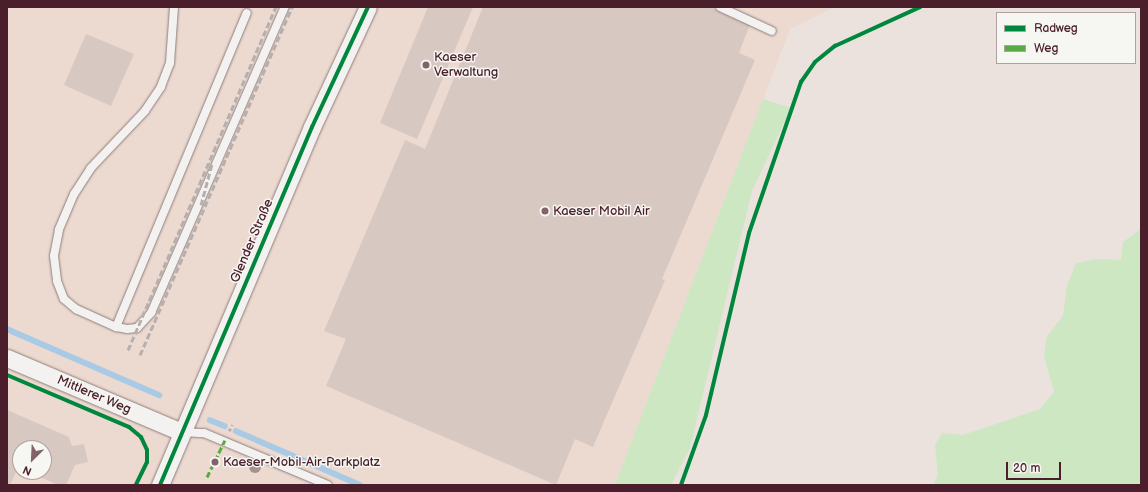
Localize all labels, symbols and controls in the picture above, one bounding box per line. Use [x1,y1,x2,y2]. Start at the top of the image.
legend [996,12,1136,64]
text: Radweg [1034,21,1078,36]
text: Weg [1034,41,1058,56]
place label: Kaeser Verwaltung [434,50,498,81]
marker: Kaeser Verwaltung [421,60,431,70]
street label: Glender Straße [227,197,277,285]
place label: Kaeser Mobil Air [553,203,650,219]
marker: Kaeser Mobil Air [540,206,550,216]
street label: Mittlerer Weg [54,372,134,418]
north arrow [12,440,52,480]
place label: Kaeser-Mobil-Air-Parkplatz [223,454,380,470]
scale bar [1008,454,1063,480]
marker: Kaeser-Mobil-Air-Parkplatz [210,457,220,467]
text: 20 m [1013,461,1040,476]
text: N [21,463,34,478]

